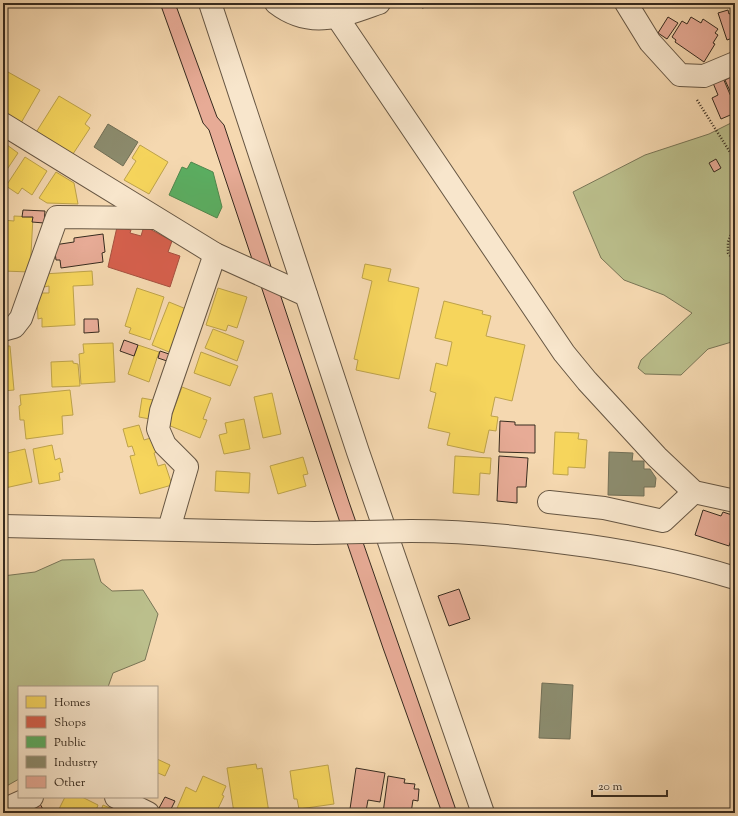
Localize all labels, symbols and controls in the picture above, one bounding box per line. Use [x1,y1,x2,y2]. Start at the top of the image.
legend [18,686,158,798]
text: Homes [54,694,90,712]
text: Shops [54,714,86,732]
text: Public [54,734,87,752]
text: Industry [54,754,98,772]
scale bar [592,772,667,798]
text: Other [54,774,86,792]
text: 20 m [598,778,623,796]

